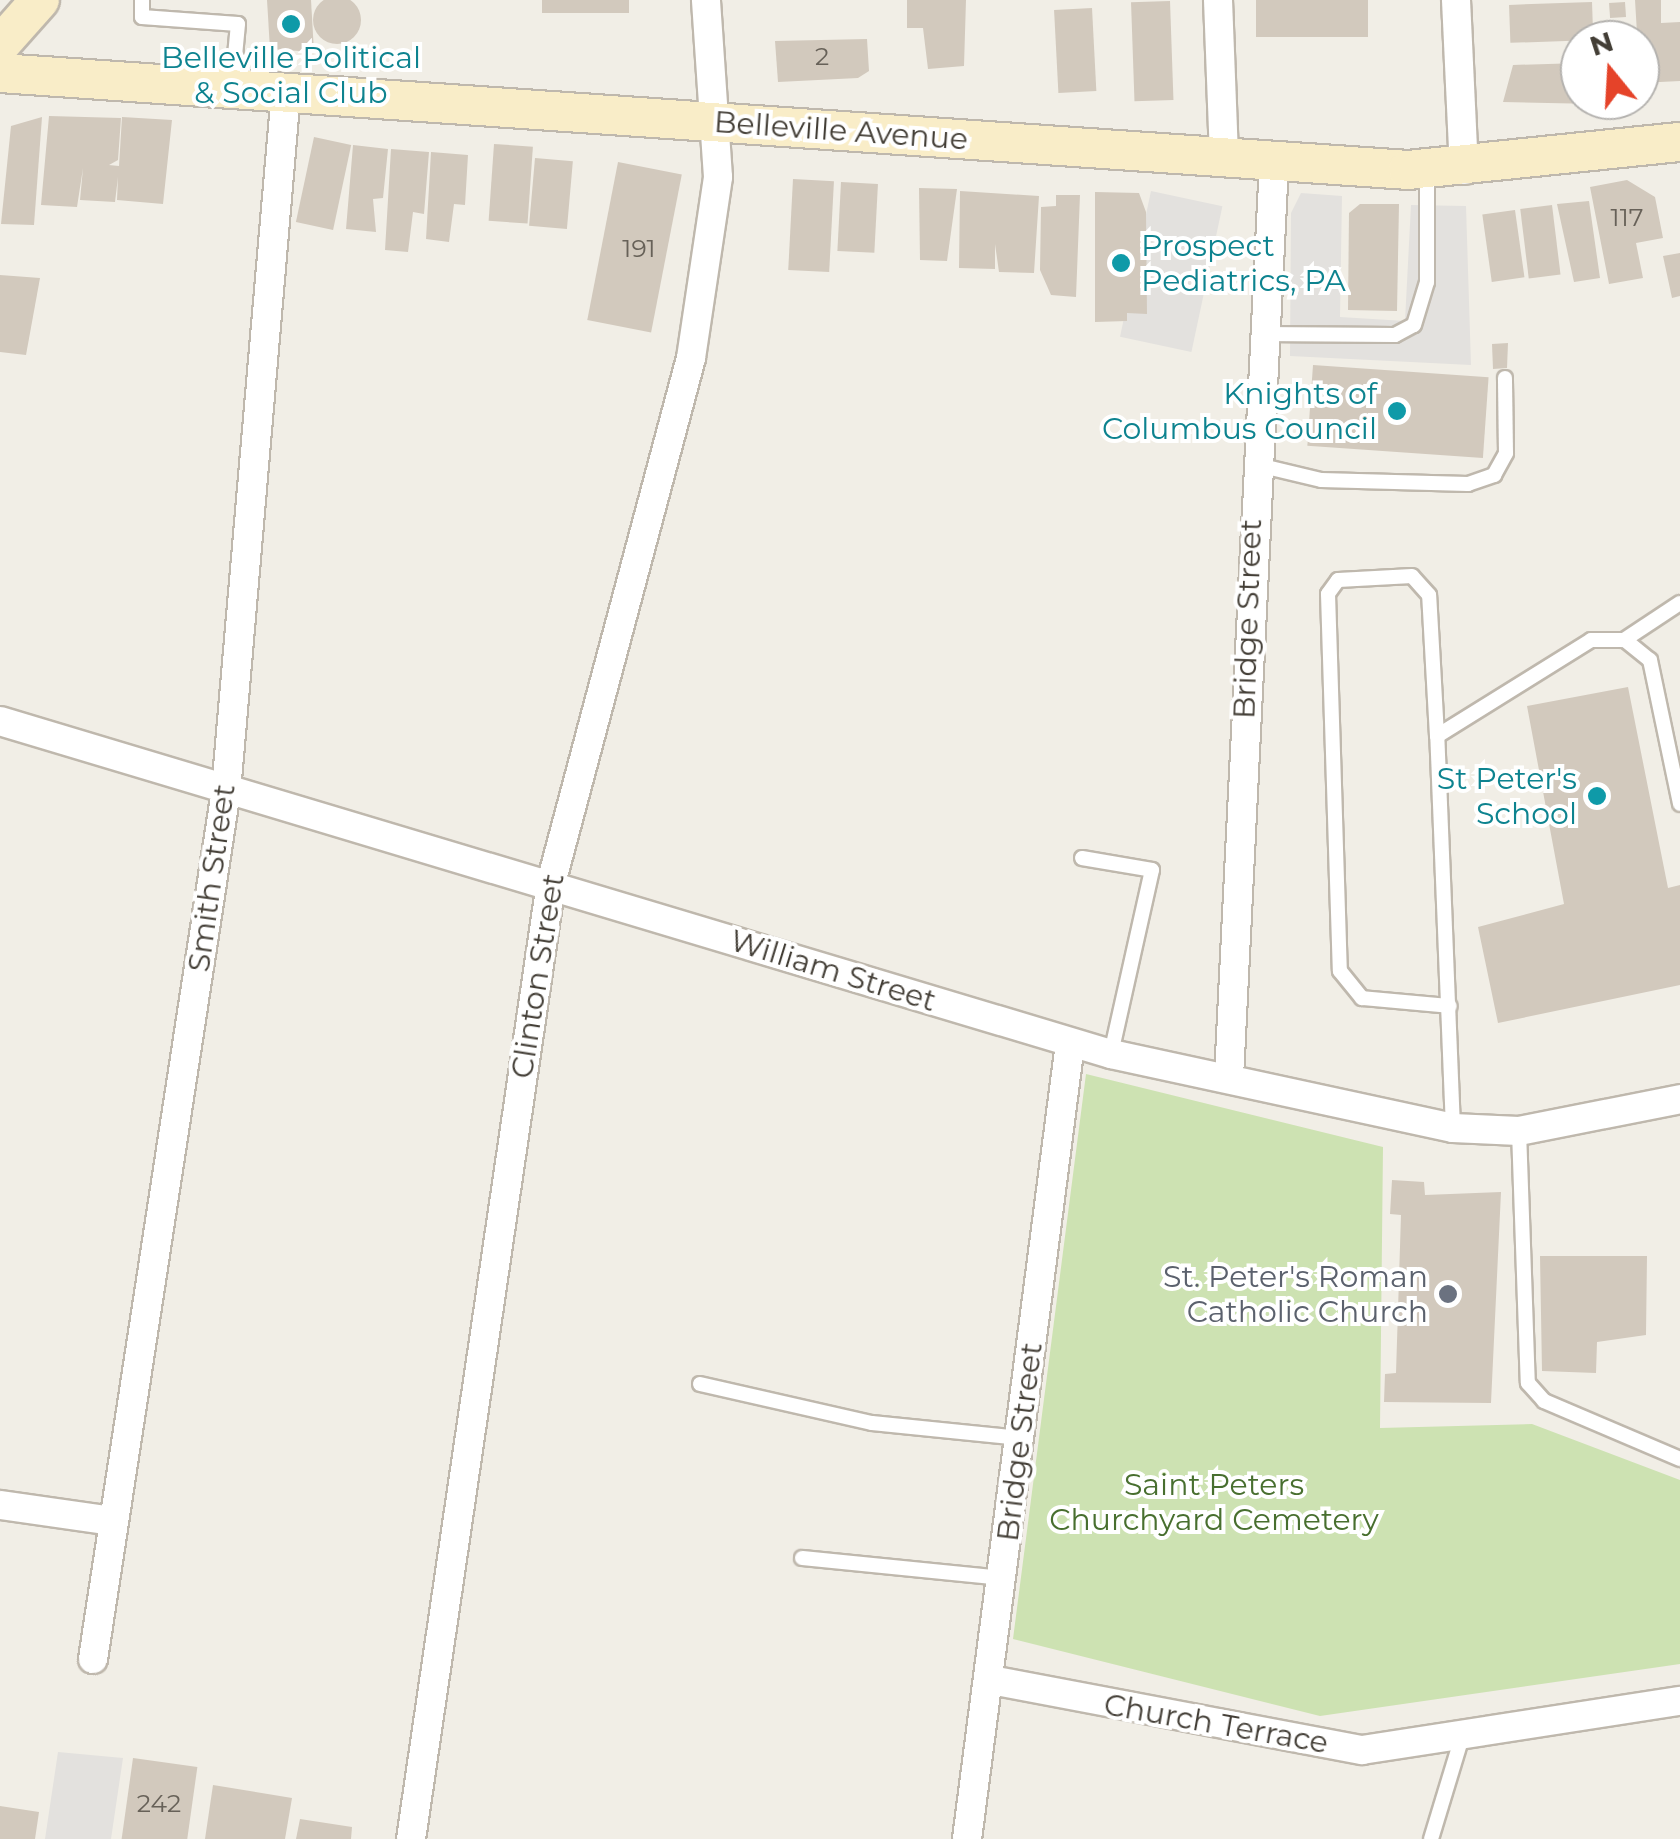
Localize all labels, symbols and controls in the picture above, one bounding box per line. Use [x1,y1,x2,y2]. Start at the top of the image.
marker: Belleville Political & Social Club [280,13,302,35]
north arrow [1560,20,1660,120]
text: N [1585,24,1617,63]
place label: Belleville Political & Social Club [161,40,421,110]
house number: 2 [815,41,829,71]
street label: Belleville Avenue [713,104,969,158]
house number: 117 [1611,202,1643,232]
place label: Prospect Pediatrics, PA [1141,228,1346,298]
house number: 191 [622,233,656,263]
marker: Prospect Pediatrics, PA [1110,252,1132,274]
place label: Knights of Columbus Council [1102,376,1377,446]
marker: Knights of Columbus Council [1386,400,1408,422]
street label: Bridge Street [1227,518,1269,720]
place label: St Peter's School [1437,761,1577,832]
street label: Smith Street [181,782,243,974]
marker: St Peter's School [1586,785,1608,807]
street label: Clinton Street [504,871,572,1081]
street label: William Street [726,923,940,1019]
place label: St. Peter's Roman Catholic Church [1163,1259,1428,1330]
marker: St. Peter's Roman Catholic Church [1437,1283,1459,1305]
street label: Bridge Street [990,1341,1050,1543]
park label: Saint Peters Churchyard Cemetery [1049,1467,1379,1538]
street label: Church Terrace [1101,1687,1331,1761]
house number: 242 [137,1788,181,1818]

